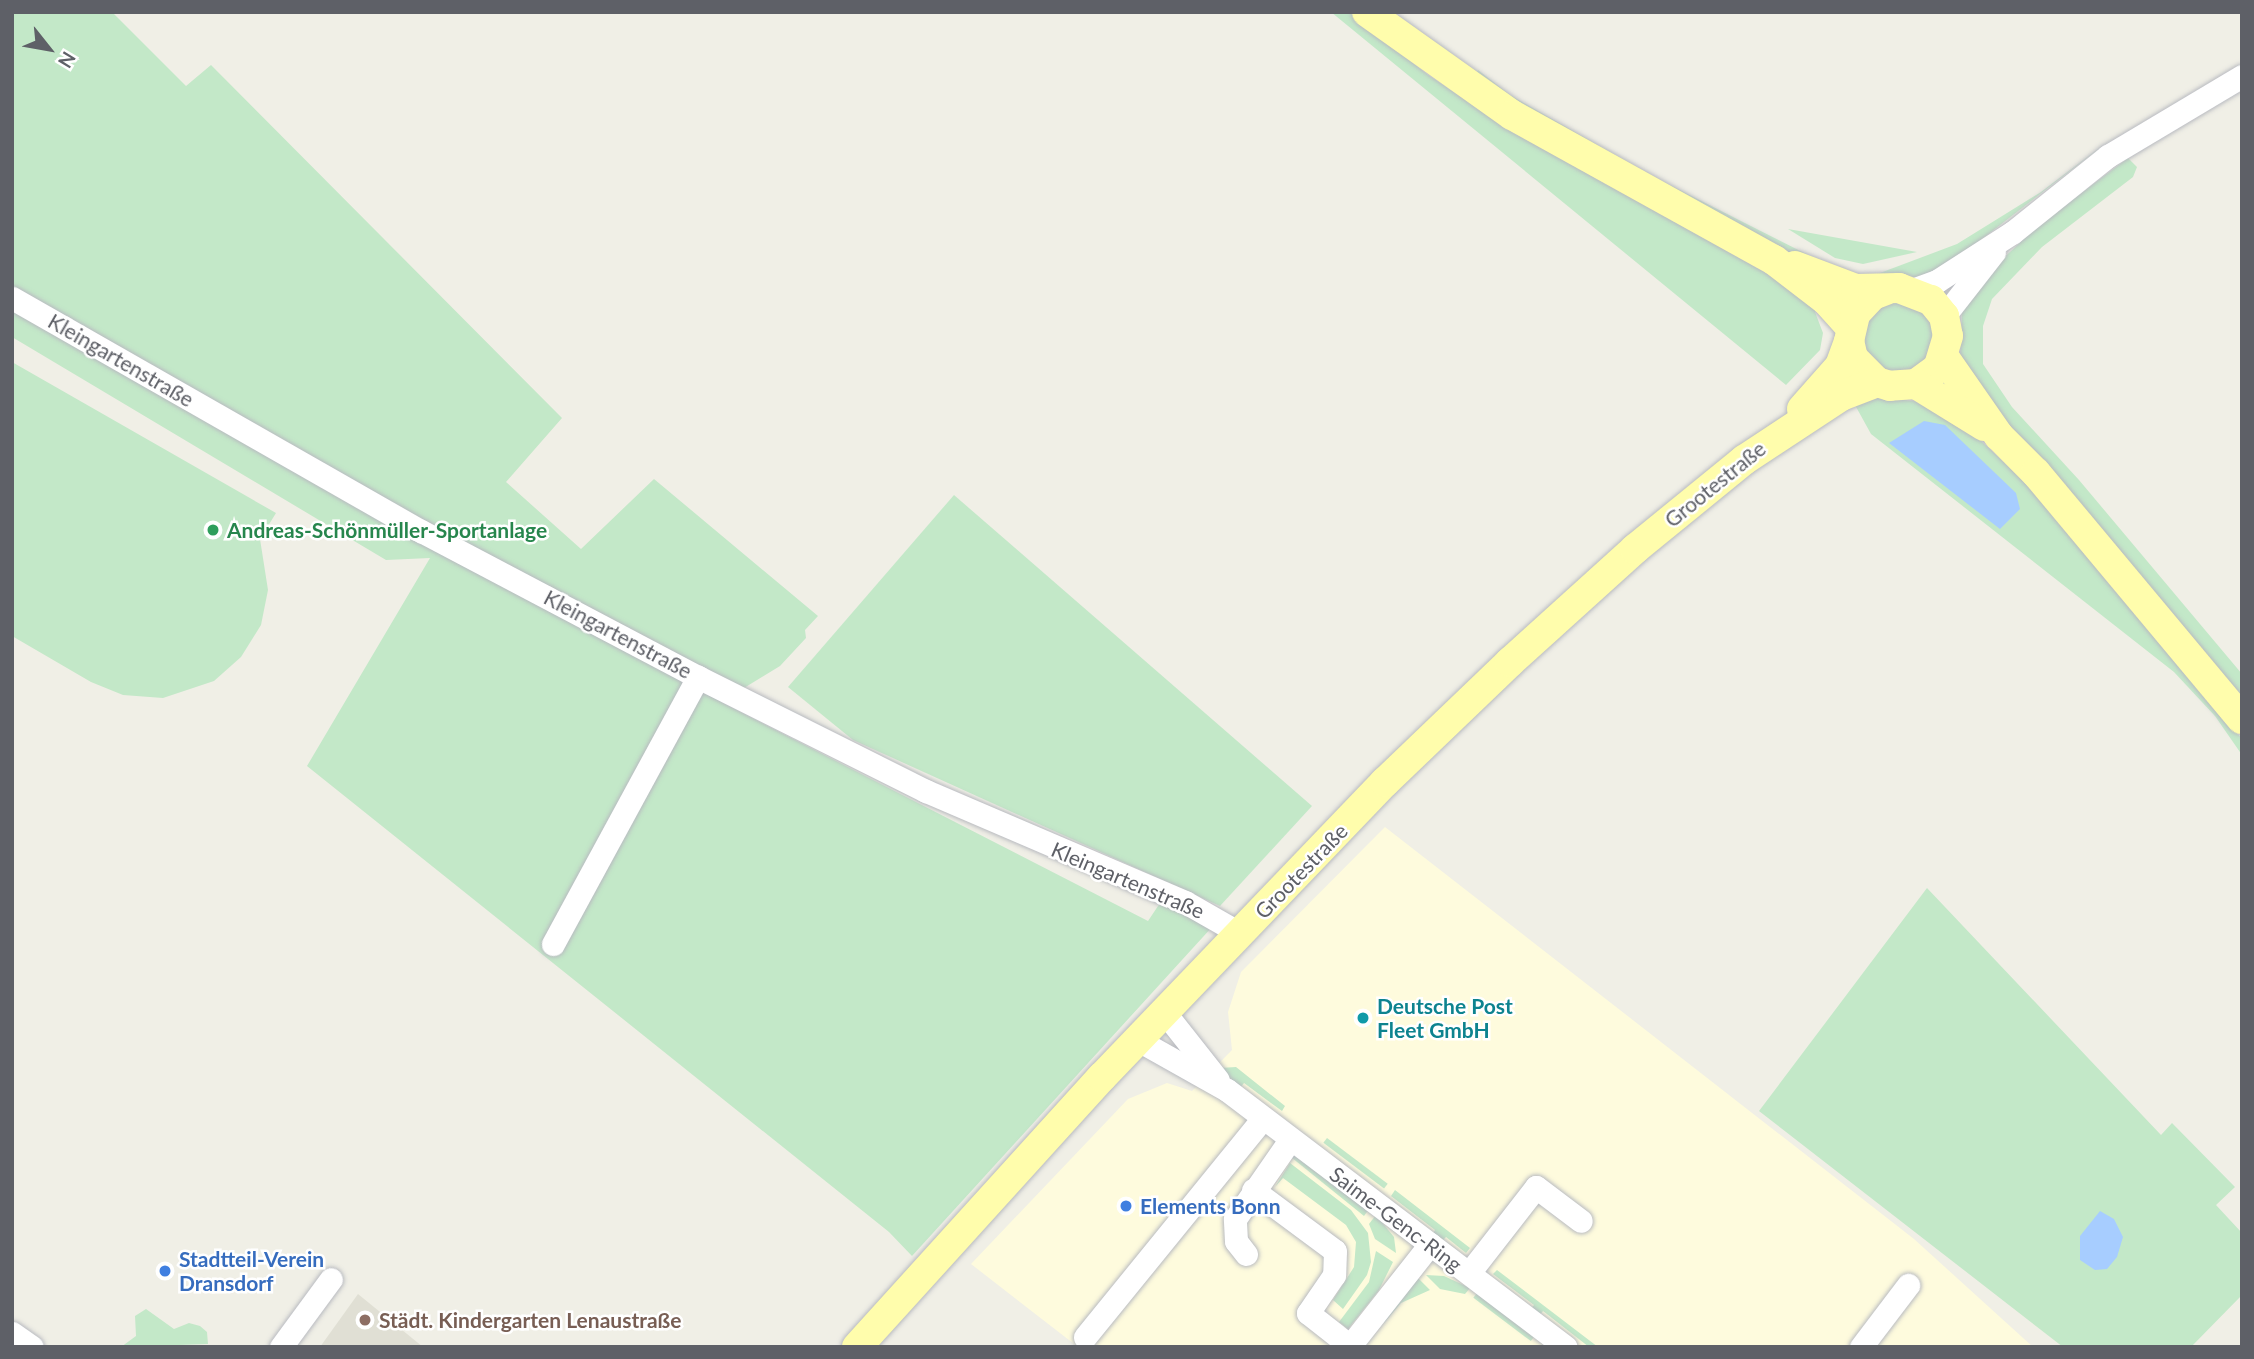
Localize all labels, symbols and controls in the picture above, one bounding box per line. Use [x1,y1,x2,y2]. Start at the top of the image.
north arrow [14,14,84,84]
text: N [54,48,81,72]
street label: Kleingartenstraße [44,308,198,412]
street label: Grootestraße [1660,436,1770,532]
place label: Andreas-Schönmüller-Sportanlage [227,517,547,543]
marker: Andreas-Schönmüller-Sportanlage [205,522,221,538]
street label: Kleingartenstraße [540,584,696,684]
street label: Grootestraße [1249,818,1353,924]
street label: Kleingartenstraße [1048,836,1208,924]
place label: Deutsche Post Fleet GmbH [1377,993,1513,1043]
marker: Deutsche Post Fleet GmbH [1355,1010,1371,1026]
street label: Saime-Genc-Ring [1325,1161,1467,1277]
place label: Elements Bonn [1140,1193,1281,1219]
marker: Elements Bonn [1118,1198,1134,1214]
place label: Stadtteil-Verein Dransdorf [179,1246,324,1296]
marker: Stadtteil-Verein Dransdorf [157,1263,173,1279]
place label: Städt. Kindergarten Lenaustraße [379,1307,681,1333]
marker: Städt. Kindergarten Lenaustraße [357,1312,373,1328]

